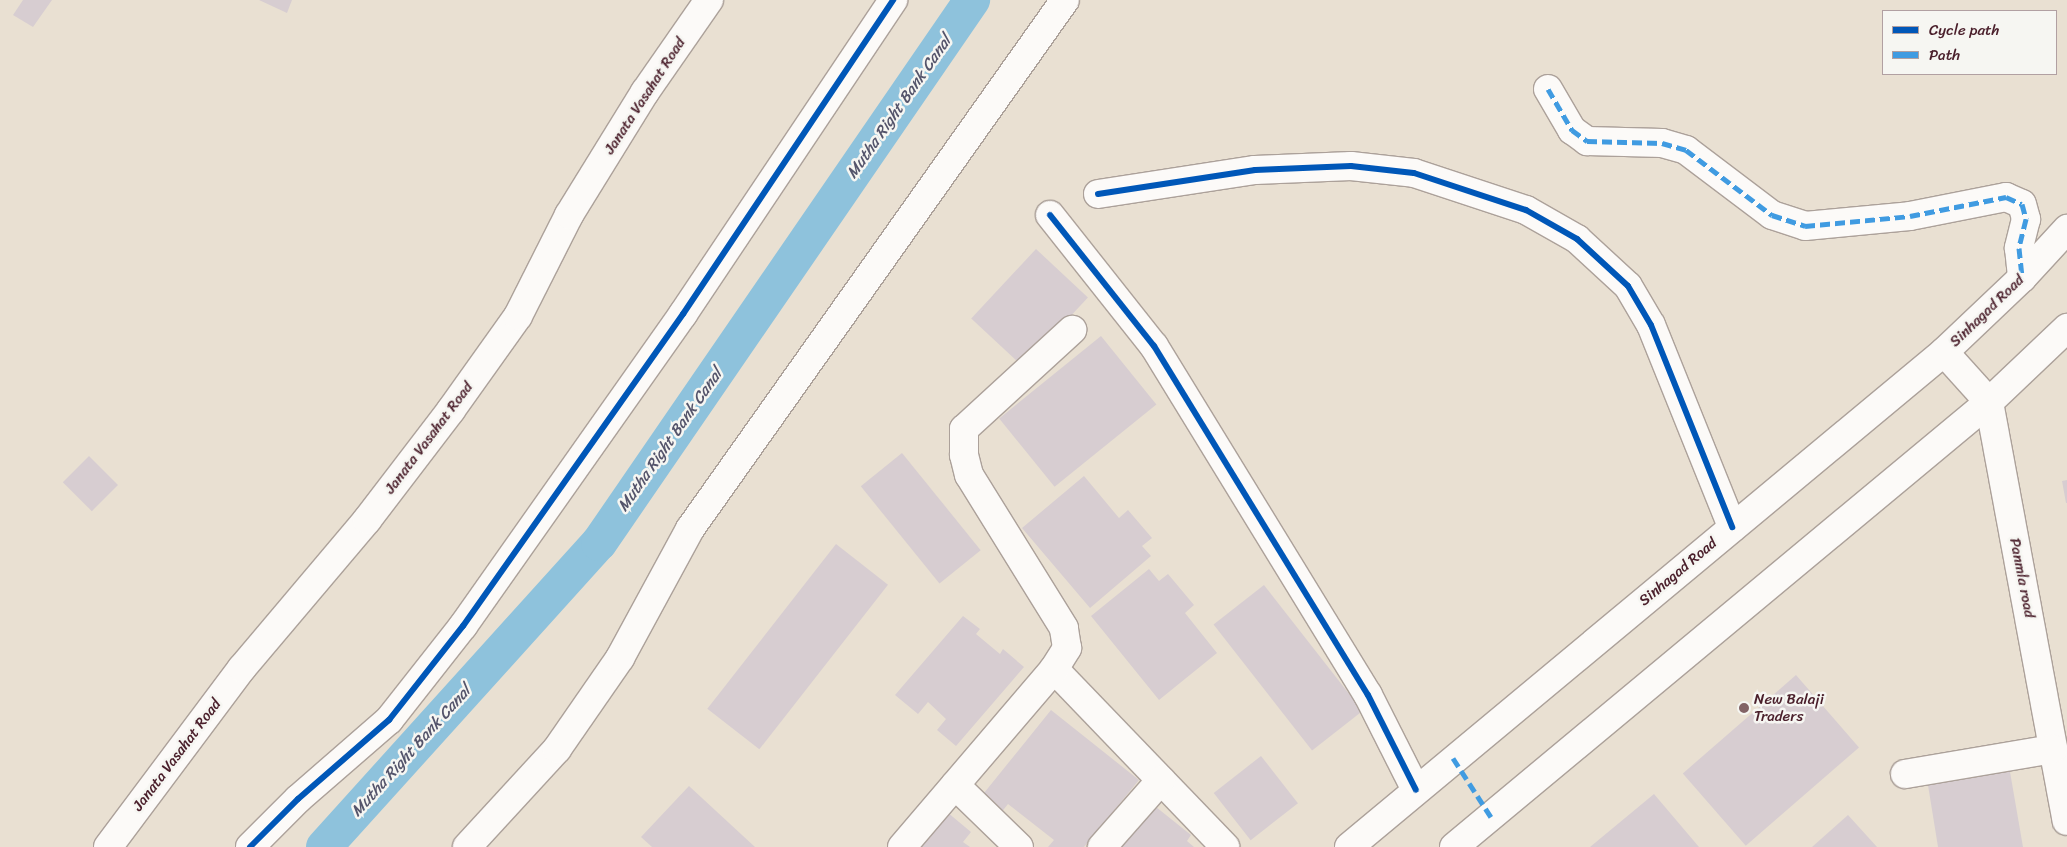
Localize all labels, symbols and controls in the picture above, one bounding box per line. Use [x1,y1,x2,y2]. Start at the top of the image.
legend [1882,10,2057,75]
text: Cycle path [1929,17,1999,43]
water label: Mutha Right Bank Canal [843,32,955,182]
street label: Janata Vasahat Road [601,34,689,158]
text: Path [1929,42,1960,68]
street label: Sinhagad Road [1946,271,2028,351]
water label: Mutha Right Bank Canal [614,365,726,515]
street label: Janata Vasahat Road [381,378,477,498]
street label: Sinhagad Road [1635,534,1721,610]
street label: Panmla road [2005,536,2039,620]
water label: Mutha Right Bank Canal [347,682,475,820]
place label: New Balaji Traders [1754,690,1824,725]
street label: Janata Vasahat Road [129,695,225,815]
marker: New Balaji Traders [1738,702,1750,714]

